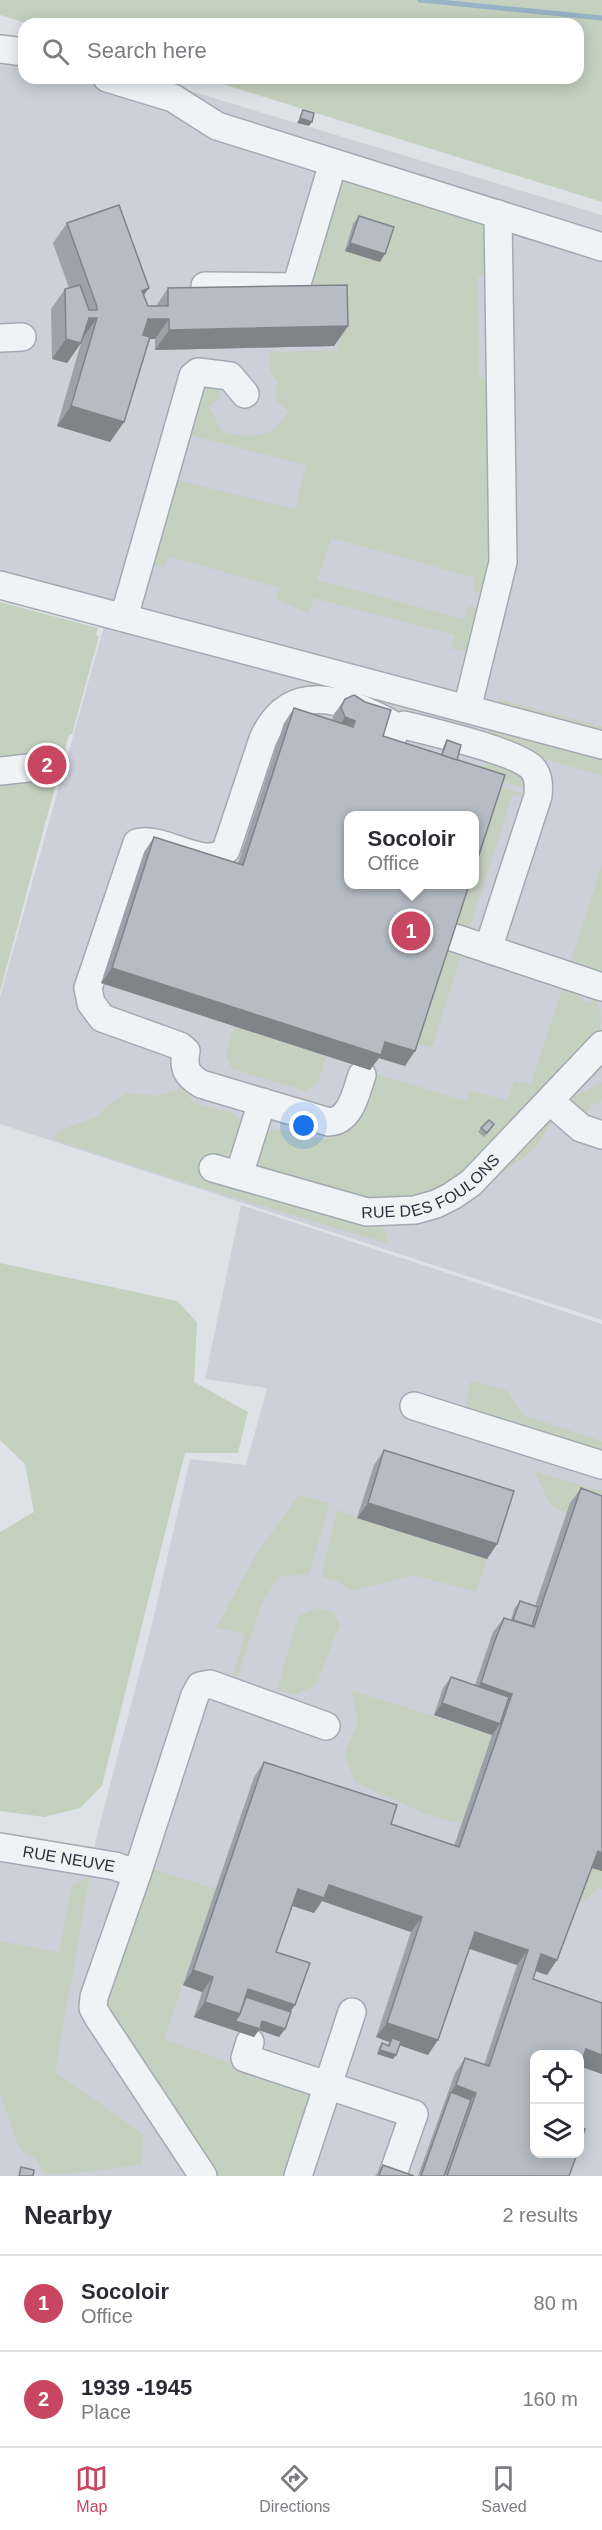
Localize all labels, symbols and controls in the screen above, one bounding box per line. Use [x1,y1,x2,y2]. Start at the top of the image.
search box [18,18,584,84]
icon: search [39,35,72,68]
text: Search here [87,38,207,63]
pin: 2 [28,742,66,788]
popup [344,811,479,889]
text: Socoloir [367,826,456,851]
text: Office [367,852,419,874]
pin: 1 [392,908,430,954]
your location [289,1111,318,1140]
street label: RUE DES FOULONS [361,1151,503,1221]
street label: RUE NEUVE [22,1843,116,1875]
map controls [530,2050,584,2158]
button: locate [530,2050,584,2104]
button: layers [530,2104,584,2158]
text: Nearby [24,2200,112,2230]
text: 2 results [502,2204,578,2226]
text: Socoloir [81,2279,169,2304]
text: 1 [38,2292,49,2314]
text: 80 m [534,2292,578,2314]
text: Office [81,2305,133,2327]
text: 1939 -1945 [81,2375,192,2400]
text: 2 [38,2388,49,2410]
text: 160 m [522,2388,578,2410]
text: Place [81,2401,131,2423]
tab: Map [75,2462,108,2516]
tab: Directions [259,2462,330,2516]
tab: Saved [481,2462,527,2516]

